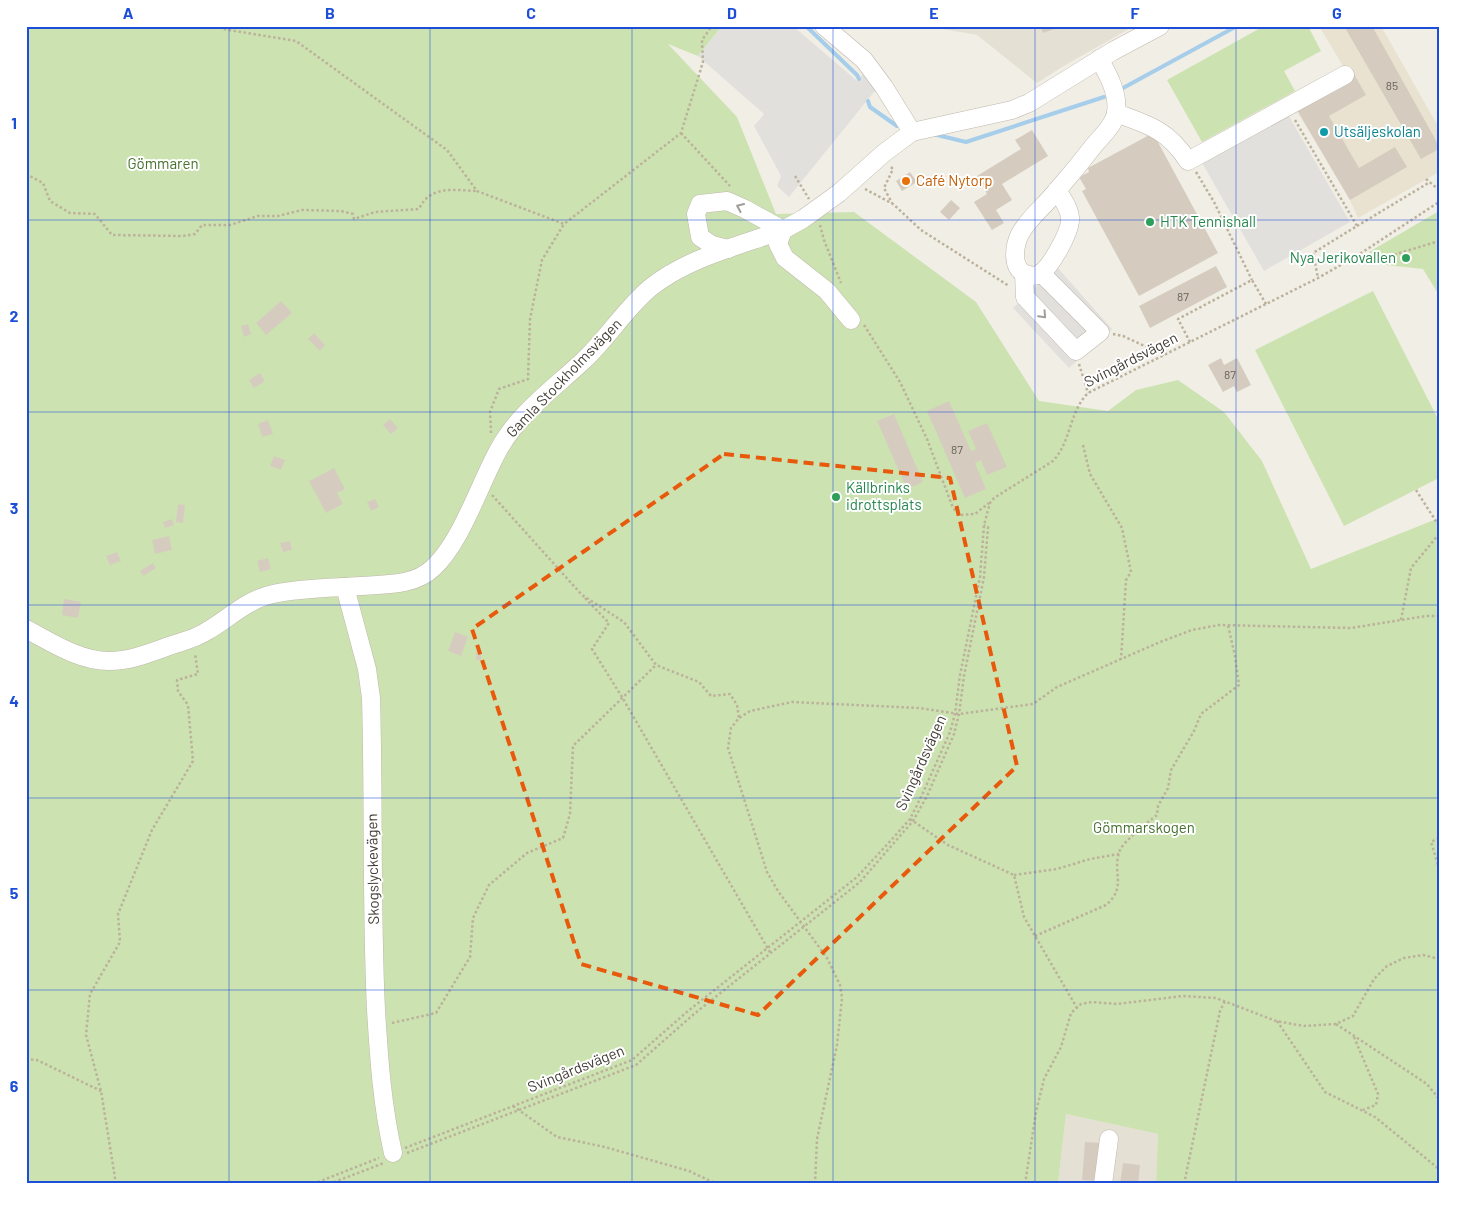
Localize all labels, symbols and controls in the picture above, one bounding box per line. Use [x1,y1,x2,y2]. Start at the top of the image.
text: A [123,3,134,22]
text: B [325,3,335,22]
text: C [526,3,536,22]
text: D [727,3,737,22]
text: E [929,3,939,22]
text: F [1131,3,1140,22]
text: G [1332,3,1342,22]
house number: 85 [1386,78,1398,92]
text: 1 [11,113,17,132]
place label: Utsäljeskolan [1334,122,1421,140]
marker: Utsäljeskolan [1318,126,1330,138]
park label: Gömmaren [127,154,199,172]
place label: Café Nytorp [916,171,992,189]
marker: Café Nytorp [900,175,912,187]
one-way arrow [736,202,745,213]
place label: HTK Tennishall [1160,212,1256,230]
marker: HTK Tennishall [1144,216,1156,228]
place label: Nya Jerikovallen [1290,248,1396,266]
marker: Nya Jerikovallen [1400,252,1412,264]
house number: 87 [1177,289,1189,303]
text: 2 [10,306,19,325]
one-way arrow [1037,310,1046,319]
street label: Gamla Stockholmsvägen [502,314,625,440]
street label: Svingårdsvägen [1081,328,1180,390]
house number: 87 [1224,367,1236,381]
house number: 87 [951,442,963,456]
place label: Källbrinks idrottsplats [846,478,922,513]
marker: Källbrinks idrottsplats [830,491,842,503]
text: 3 [10,498,18,517]
text: 4 [9,691,19,710]
street label: Svingårdsvägen [891,712,949,813]
street label: Skogslyckevägen [362,813,382,925]
park label: Gömmarskogen [1093,818,1195,836]
text: 5 [10,883,19,902]
street label: Svingårdsvägen [525,1041,627,1096]
text: 6 [10,1076,19,1095]

